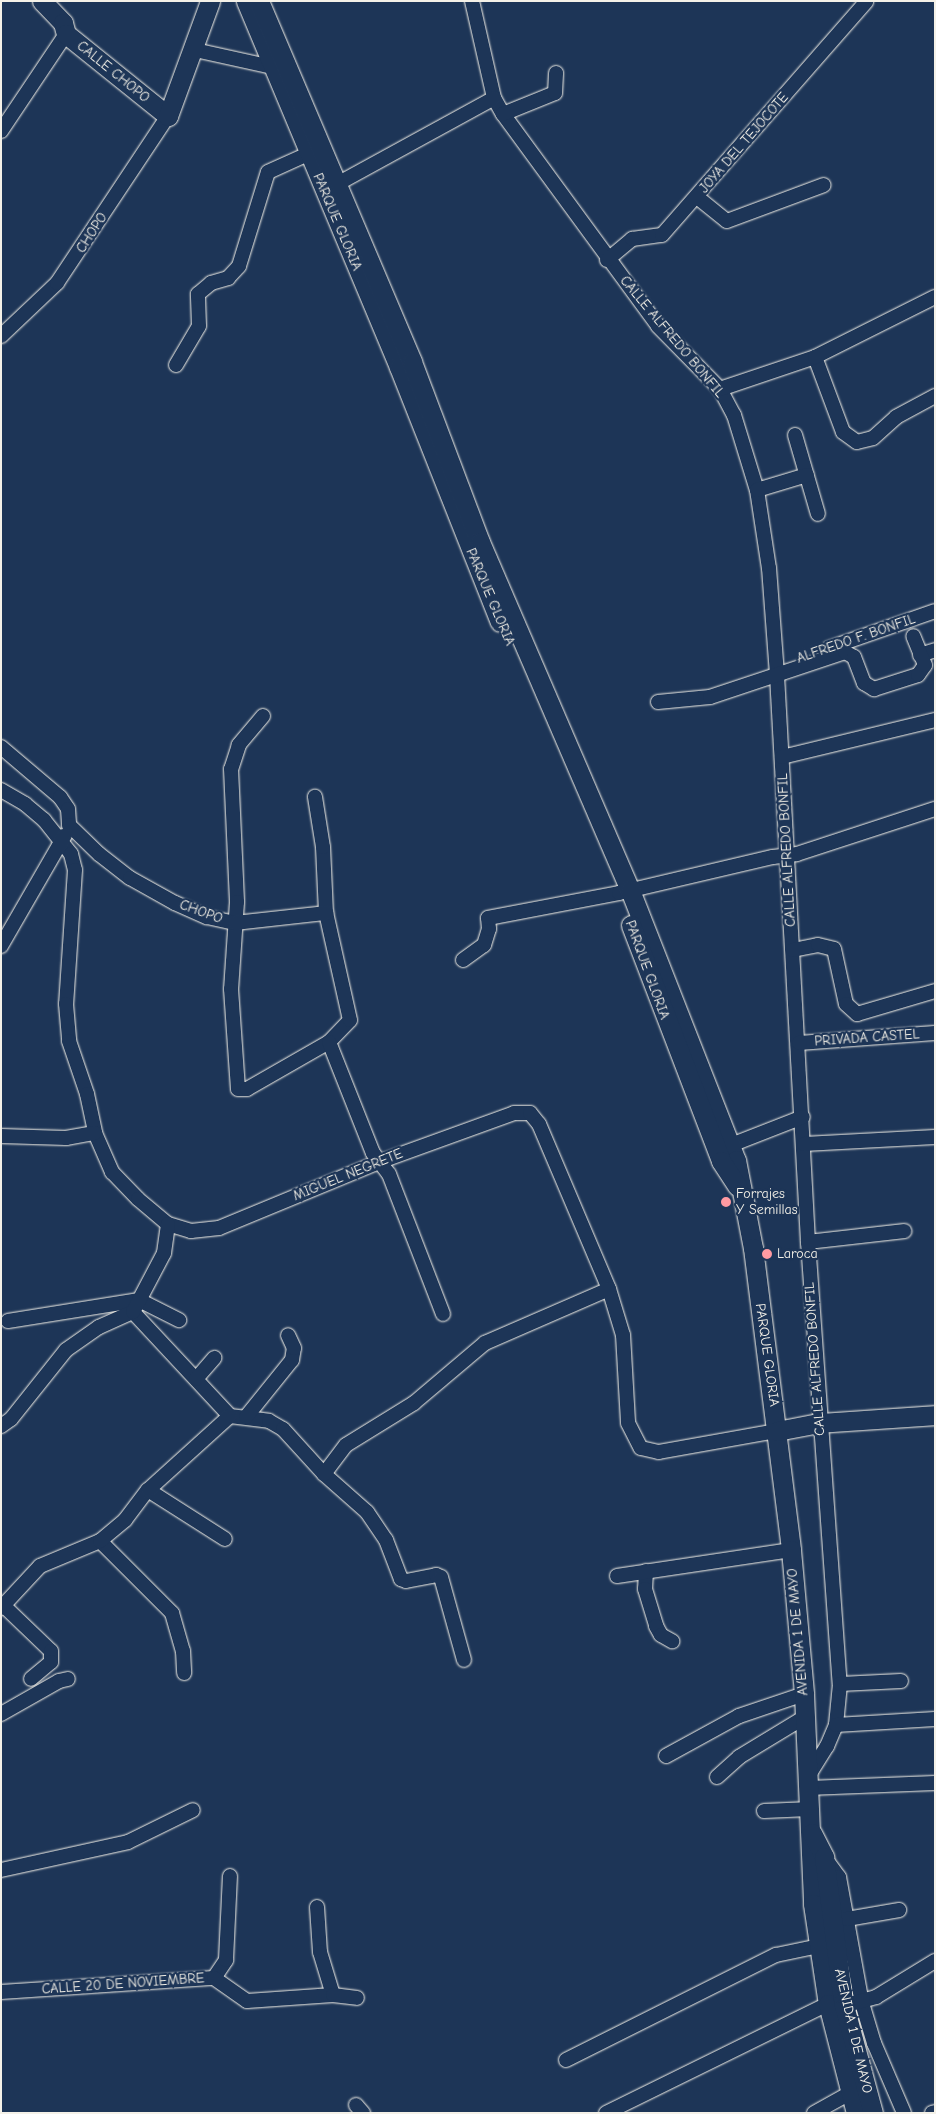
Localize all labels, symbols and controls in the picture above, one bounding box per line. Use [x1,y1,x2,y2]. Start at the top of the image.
street label: CALLE CHOPO [73,38,153,106]
street label: JOYA DEL TEJOCOTE [696,89,792,197]
street label: PARQUE GLORIA [309,171,365,273]
street label: CHOPO [73,210,111,256]
street label: CALLE ALFREDO BONFIL [616,273,728,401]
street label: PARQUE GLORIA [462,546,518,648]
street label: ALFREDO F. BONFIL [795,611,917,667]
street label: CALLE ALFREDO BONFIL [775,773,799,927]
street label: CHOPO [177,896,225,928]
street label: PARQUE GLORIA [621,918,673,1022]
street label: PRIVADA CASTEL [814,1026,920,1050]
street label: MIGUEL NEGRETE [291,1145,405,1205]
place label: Forrajes Y Semillas [736,1186,798,1218]
marker: Forrajes Y Semillas [720,1196,732,1208]
place label: Laroca [777,1246,818,1262]
marker: Laroca [761,1248,773,1260]
street label: CALLE ALFREDO BONFIL [801,1282,829,1436]
street label: PARQUE GLORIA [751,1302,783,1408]
street label: AVENIDA 1 DE MAYO [784,1568,812,1696]
street label: AVENIDA 1 DE MAYO [830,1967,876,2095]
street label: CALLE 20 DE NOVIEMBRE [41,1970,205,1998]

